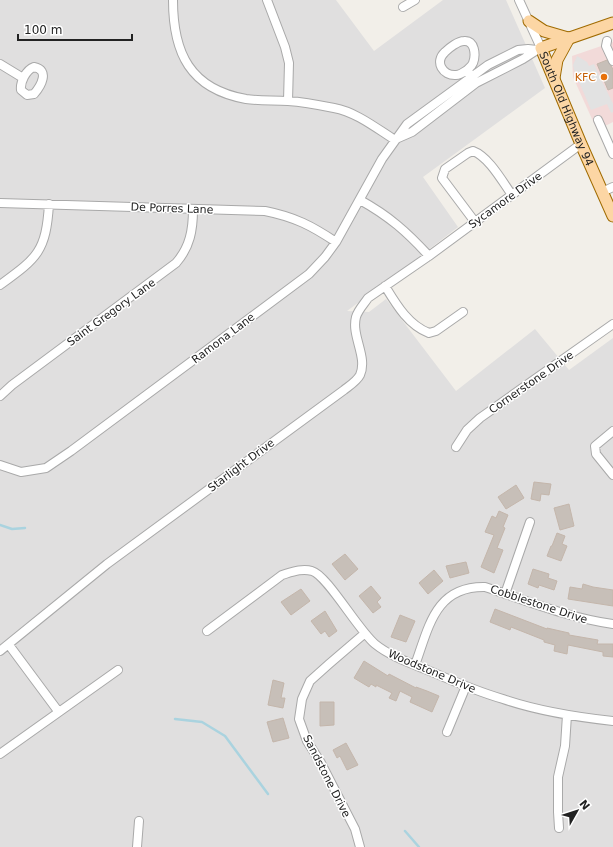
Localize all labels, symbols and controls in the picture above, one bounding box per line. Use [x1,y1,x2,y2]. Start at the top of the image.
scale bar [18,16,132,42]
text: 100 m [24,23,62,37]
street label: South Old Highway 94 [536,50,596,168]
place label: KFC [575,71,596,84]
marker: KFC [599,72,609,82]
street label: Sycamore Drive [466,169,545,231]
street label: De Porres Lane [130,201,214,216]
street label: Saint Gregory Lane [65,276,158,349]
street label: Ramona Lane [189,310,258,366]
street label: Cornerstone Drive [486,348,576,417]
street label: Starlight Drive [206,436,277,495]
street label: Cobblestone Drive [489,583,589,626]
street label: Woodstone Drive [386,647,478,696]
street label: Sandstone Drive [300,733,353,820]
north arrow [557,791,597,831]
text: N [576,797,592,813]

